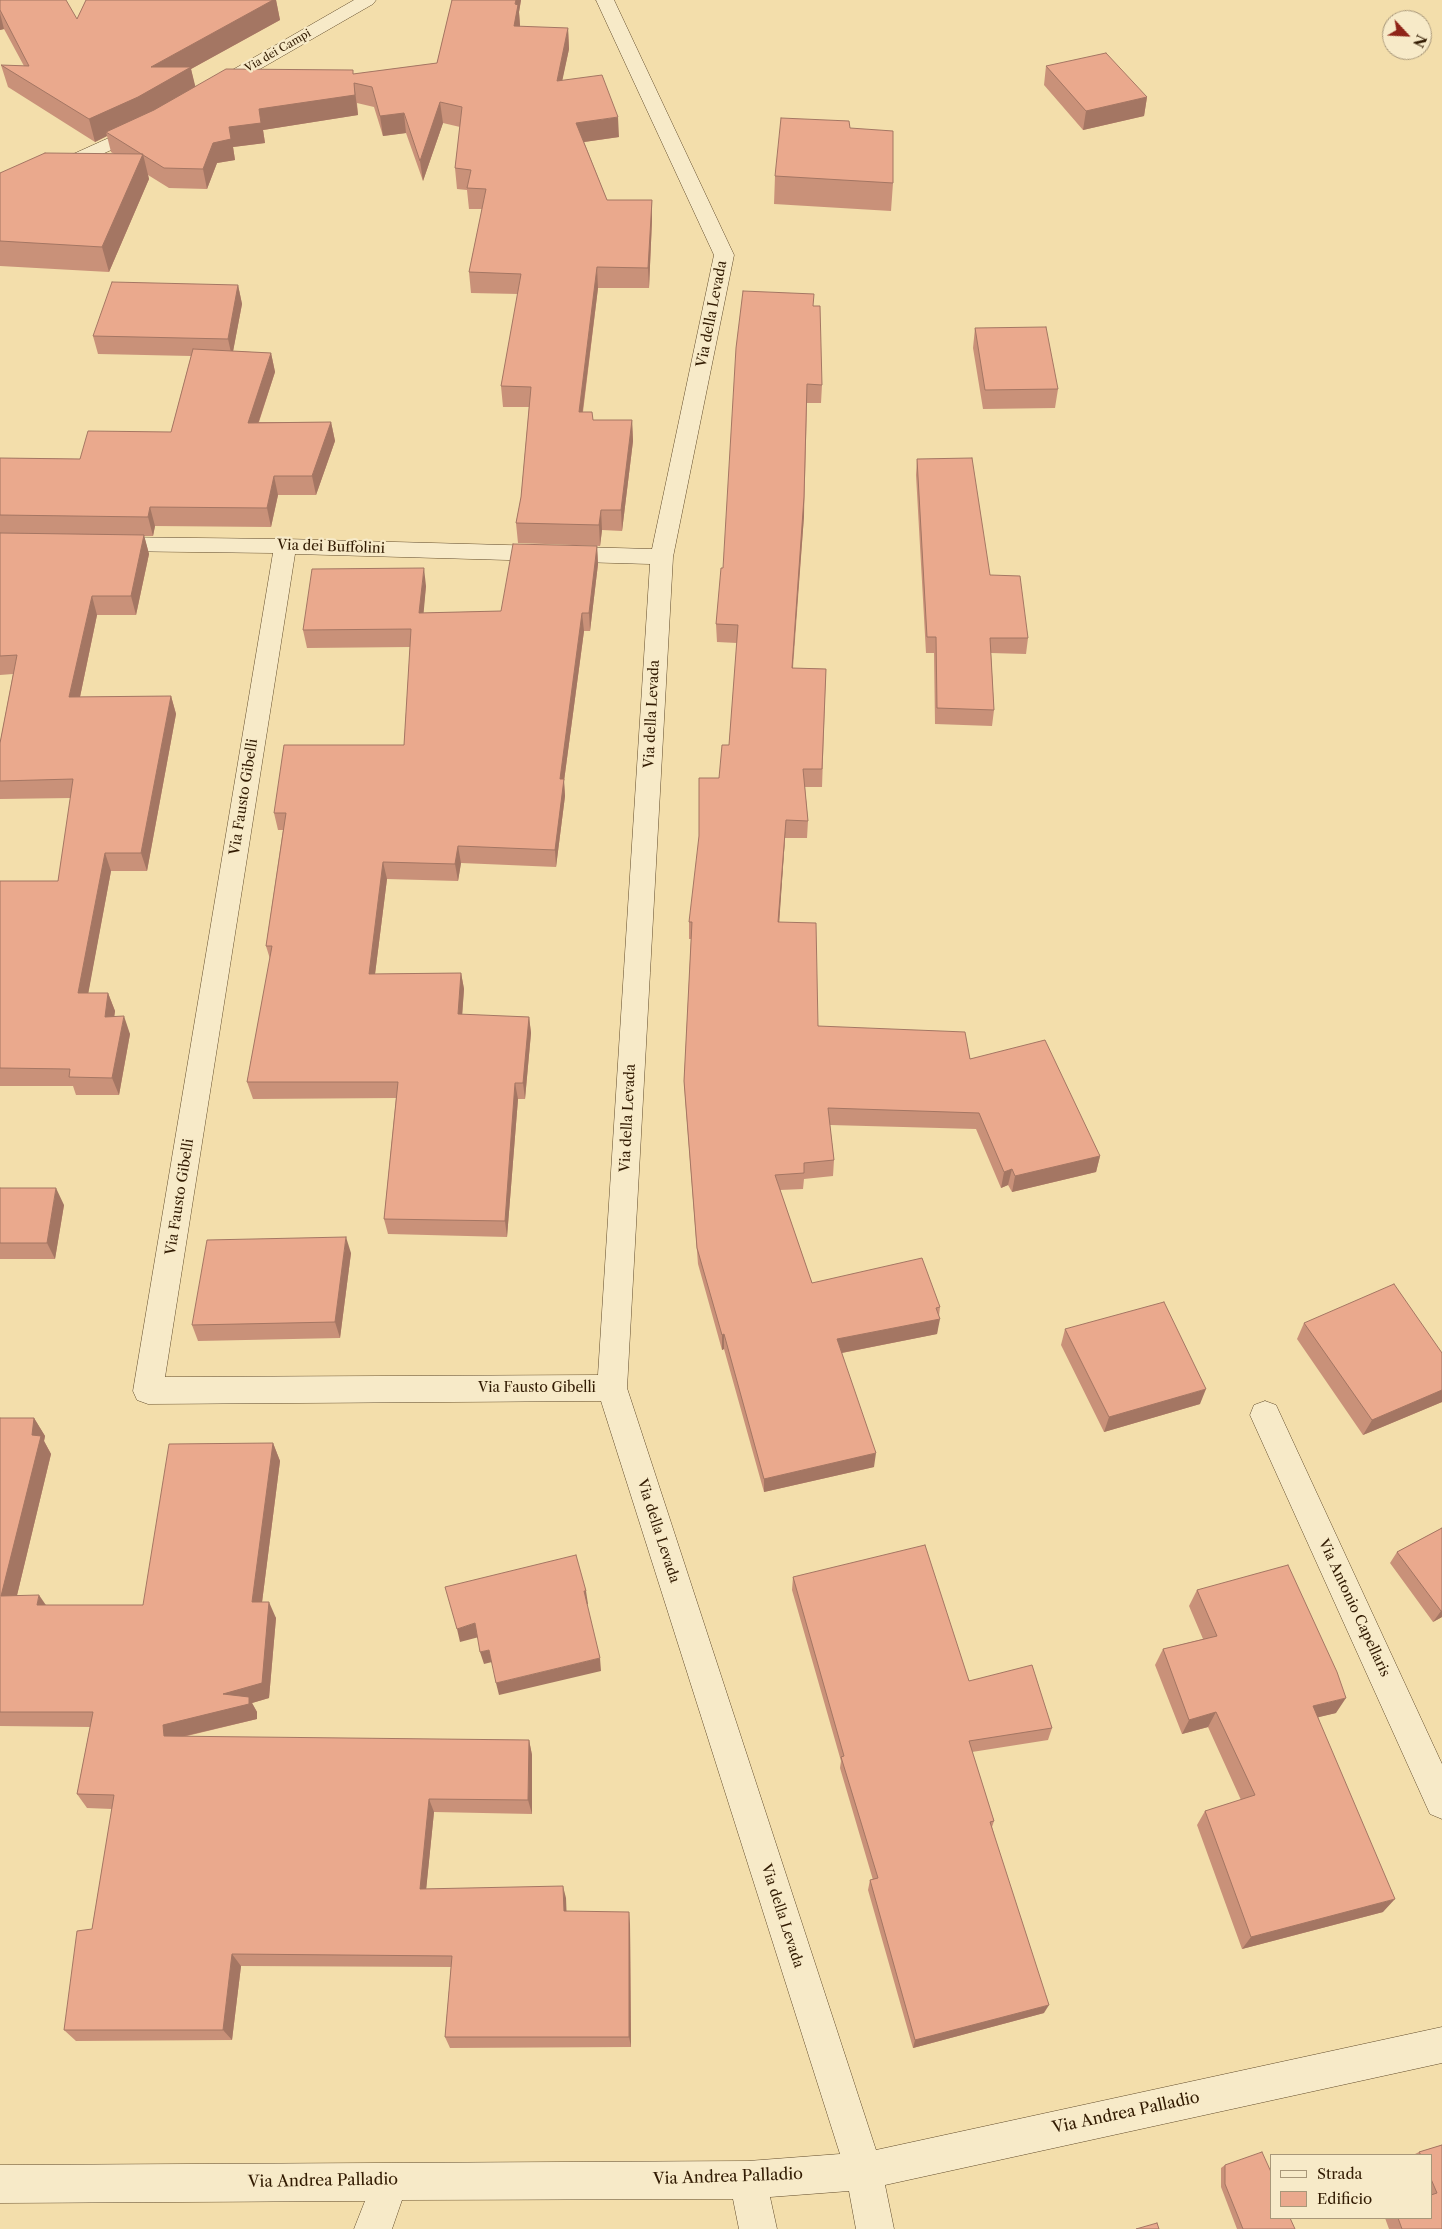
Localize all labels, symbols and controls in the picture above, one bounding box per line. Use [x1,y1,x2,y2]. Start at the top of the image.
north arrow [1382,10,1432,60]
street label: Via dei Campi [243,27,313,75]
text: N [1409,32,1430,50]
street label: Via della Levada [693,259,731,369]
street label: Via dei Buffolini [277,537,385,557]
street label: Via della Levada [641,659,663,769]
street label: Via Fausto Gibelli [226,738,262,856]
street label: Via della Levada [617,1063,639,1173]
street label: Via Fausto Gibelli [162,1138,198,1256]
street label: Via Fausto Gibelli [478,1380,596,1396]
street label: Via della Levada [633,1477,683,1585]
street label: Via Antonio Capellaris [1315,1536,1393,1680]
street label: Via della Levada [757,1862,807,1970]
street label: Via Andrea Palladio [1051,2088,1201,2138]
legend [1270,2154,1432,2219]
text: Strada [1317,2164,1363,2183]
street label: Via Andrea Palladio [653,2165,803,2189]
street label: Via Andrea Palladio [248,2170,398,2192]
text: Edificio [1317,2189,1372,2208]

